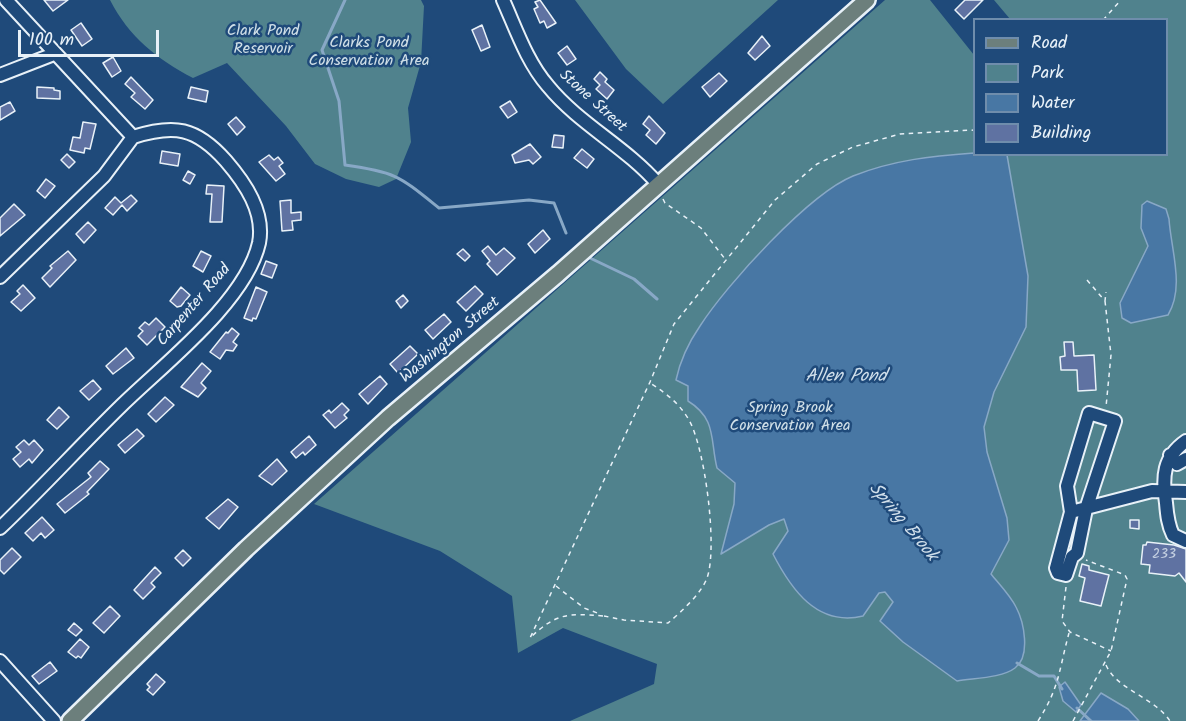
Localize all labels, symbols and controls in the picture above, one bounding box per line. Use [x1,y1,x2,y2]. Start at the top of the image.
scale bar [21,18,162,56]
legend [973,18,1168,156]
park label: Clark Pond Reservoir [227,22,299,60]
text: 100 m [29,26,74,55]
text: Road [1031,29,1067,58]
park label: Clarks Pond Conservation Area [309,34,429,72]
text: Park [1031,59,1064,88]
street label: Stone Street [554,67,630,137]
text: Water [1031,89,1075,118]
text: Building [1031,119,1091,148]
street label: Carpenter Road [154,261,236,351]
street label: Washington Street [397,294,505,388]
water label: Allen Pond [805,367,887,389]
park label: Spring Brook Conservation Area [730,399,850,437]
water label: Spring Brook [863,479,941,567]
house number: 233 [1152,548,1176,564]

